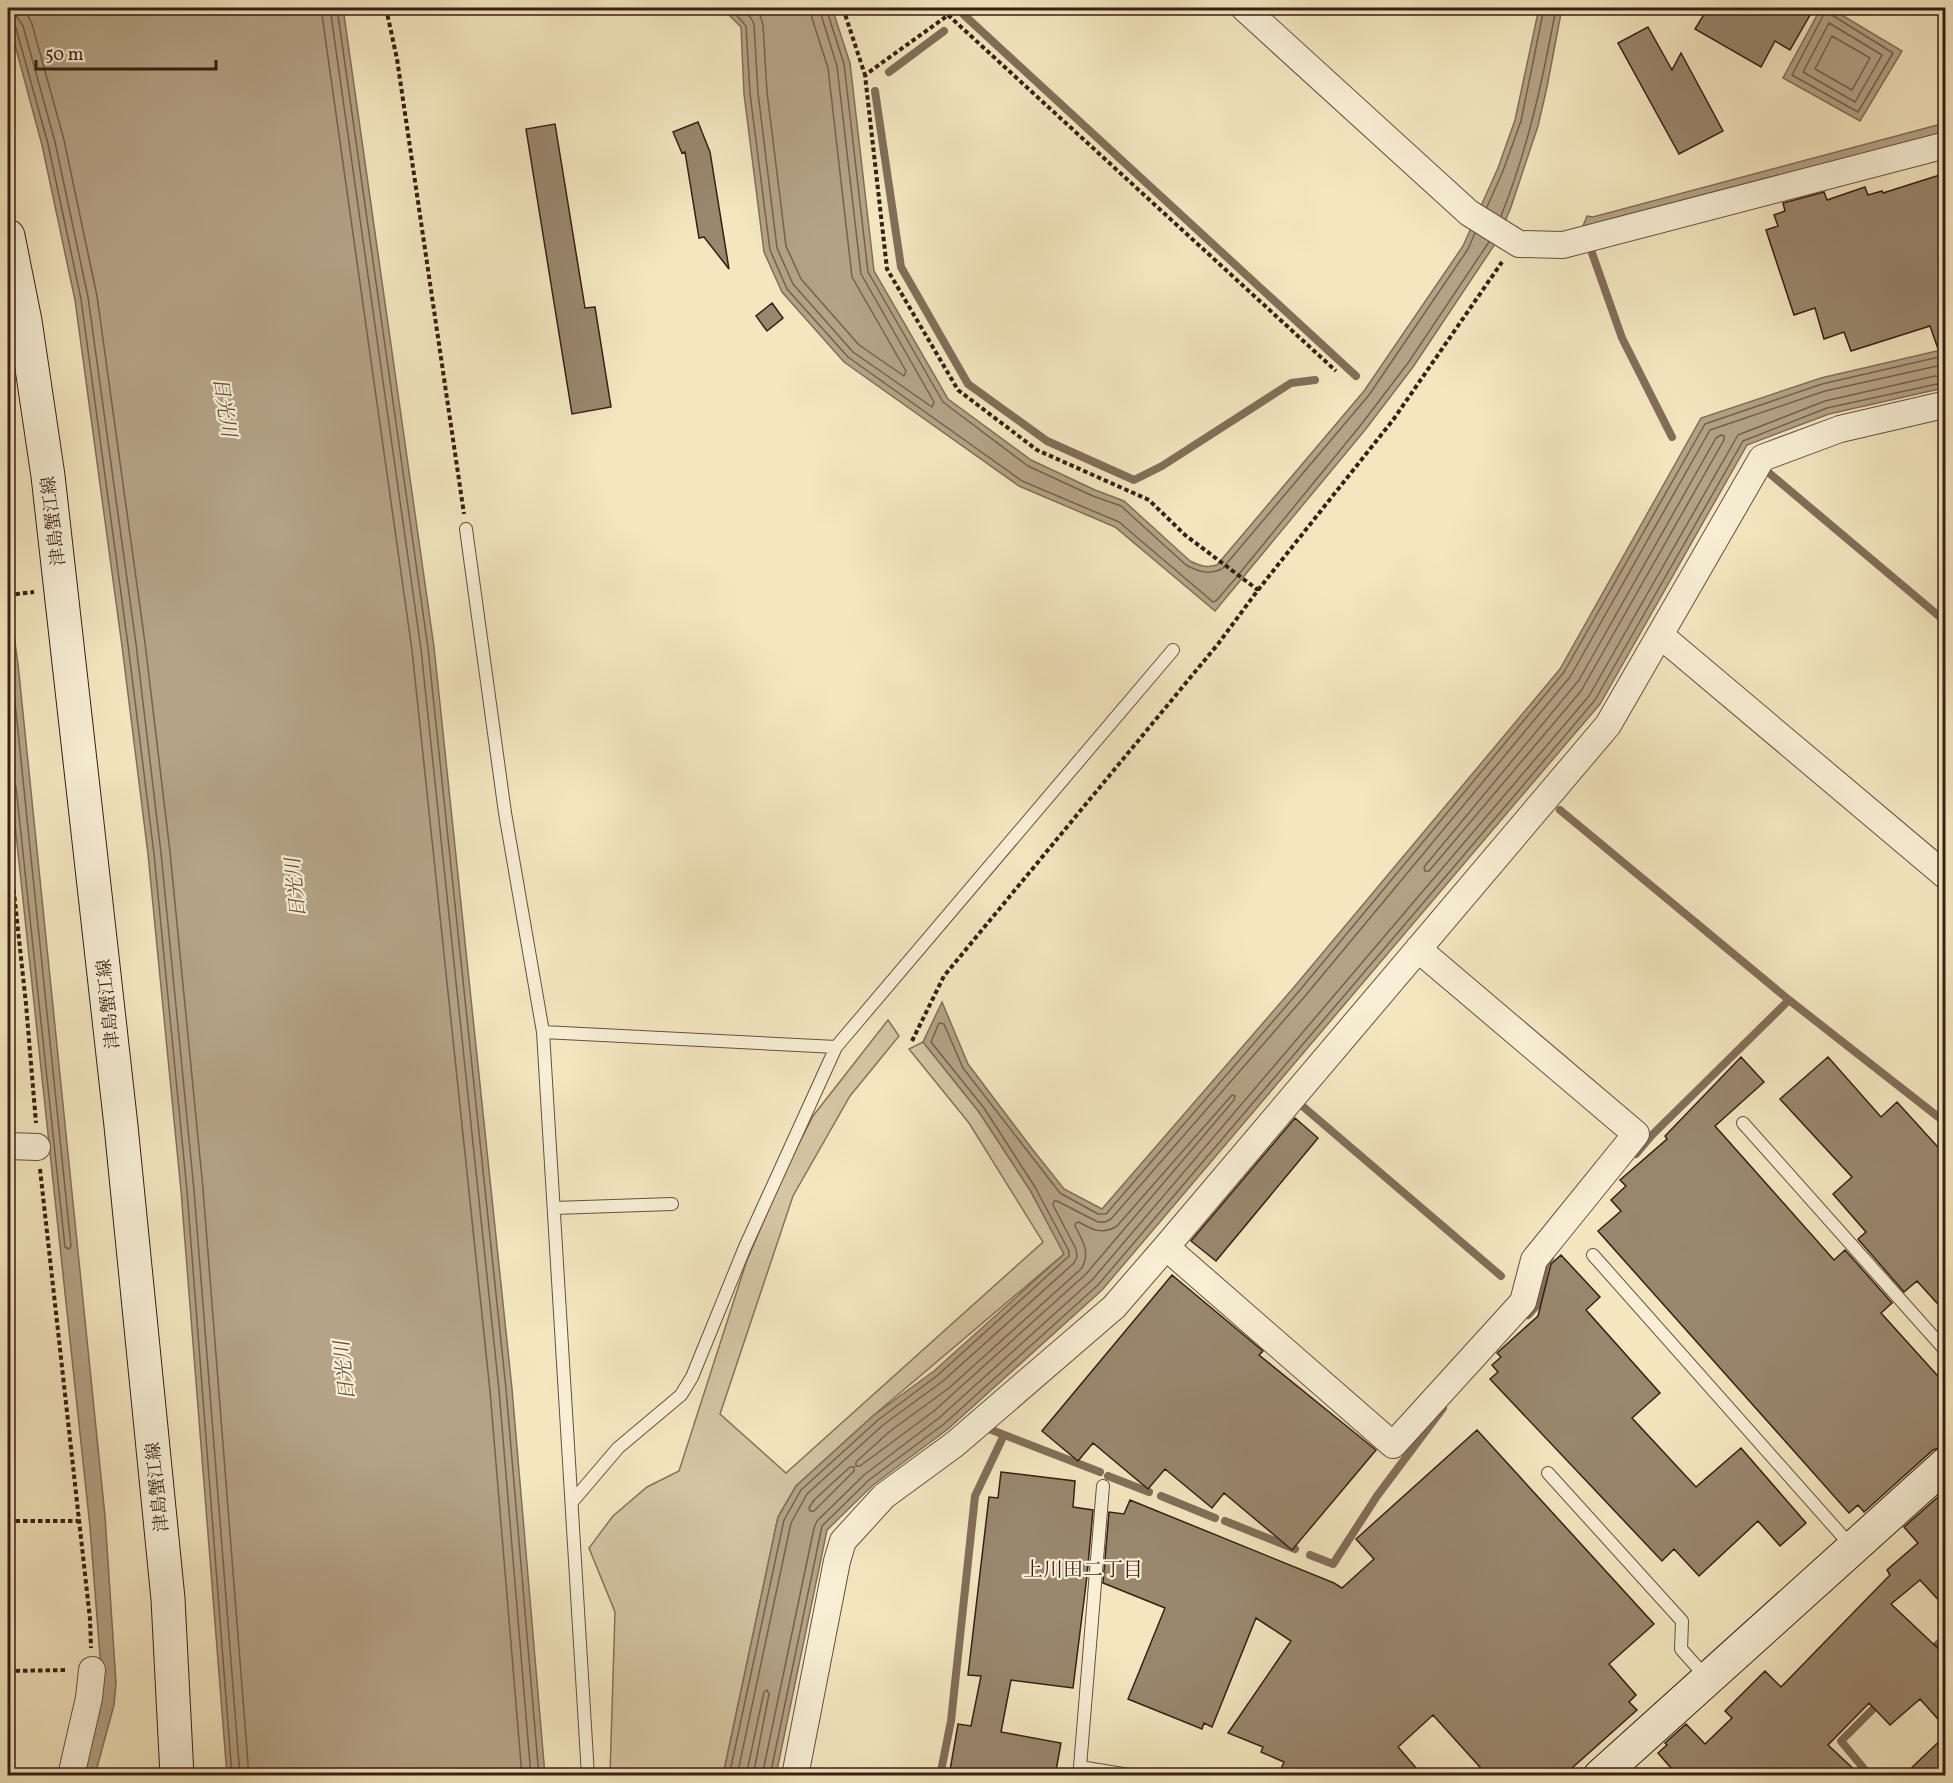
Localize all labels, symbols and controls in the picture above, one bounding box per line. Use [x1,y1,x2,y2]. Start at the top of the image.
scale bar [36,33,216,71]
text: 50 m [45,43,84,68]
water label: 日光川 [205,375,242,441]
street label: 津島蟹江線 [37,475,72,567]
water label: 日光川 [280,855,314,919]
street label: 津島蟹江線 [92,958,127,1050]
water label: 日光川 [329,1338,363,1402]
street label: 津島蟹江線 [141,1441,176,1533]
district label: 上川田二丁目 [1023,1557,1143,1585]

